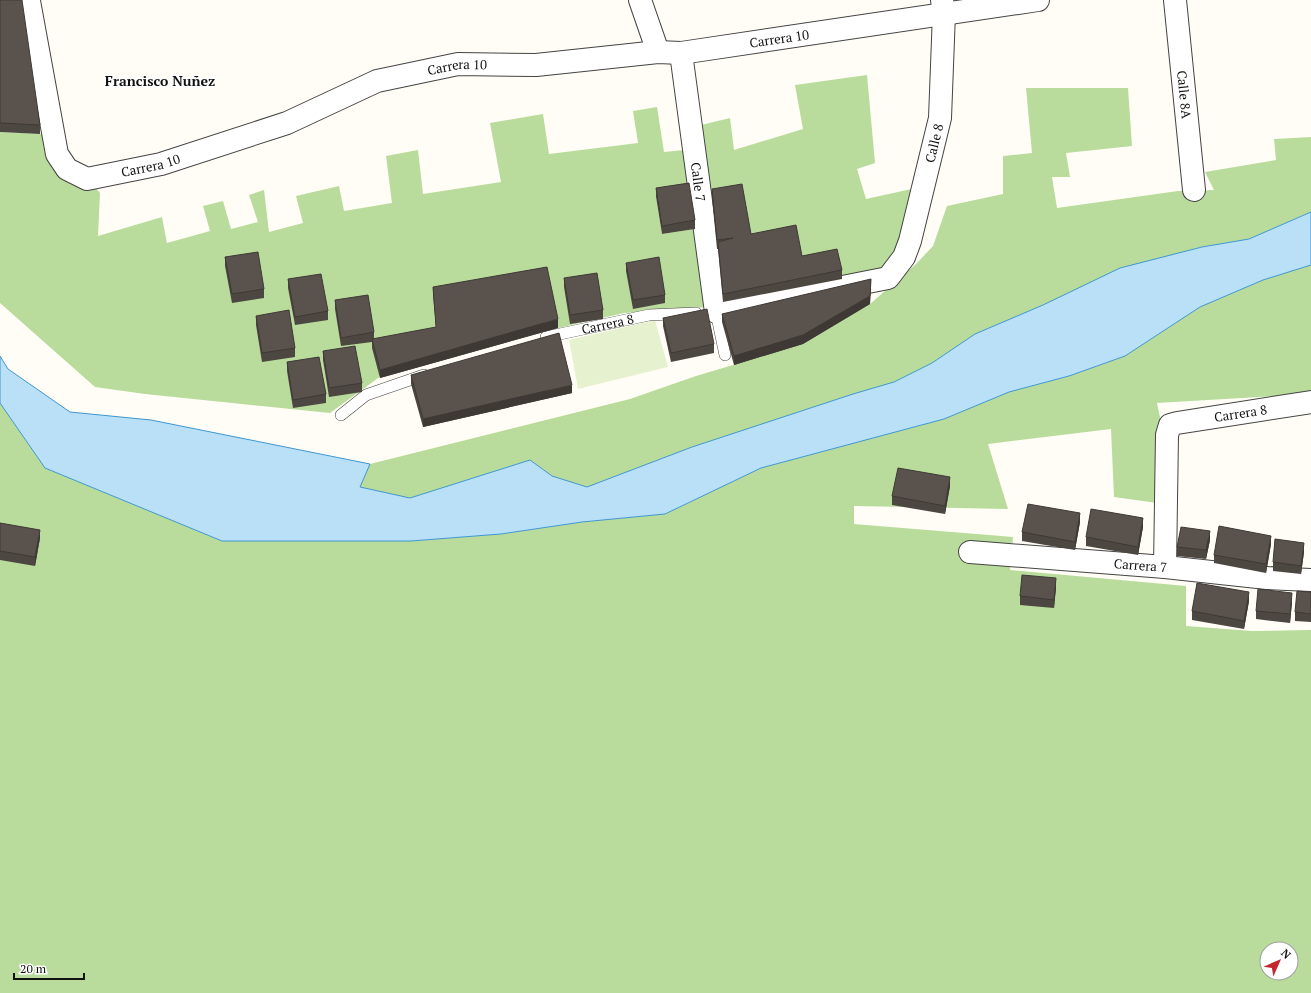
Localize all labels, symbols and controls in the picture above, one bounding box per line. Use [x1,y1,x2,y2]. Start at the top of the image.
street label: Carrera 10 [748,25,810,52]
street label: Carrera 10 [426,55,487,79]
street label: Calle 8A [1173,70,1196,120]
district label: Francisco Nuñez [105,71,215,90]
street label: Calle 8 [920,122,947,164]
street label: Carrera 10 [120,149,183,181]
street label: Calle 7 [687,161,710,203]
street label: Carrera 8 [580,309,636,338]
street label: Carrera 8 [1213,400,1268,426]
street label: Carrera 7 [1113,554,1168,576]
north arrow [1259,941,1299,981]
text: N [1278,946,1294,962]
scale bar [14,955,84,981]
text: 20 m [20,961,47,976]

